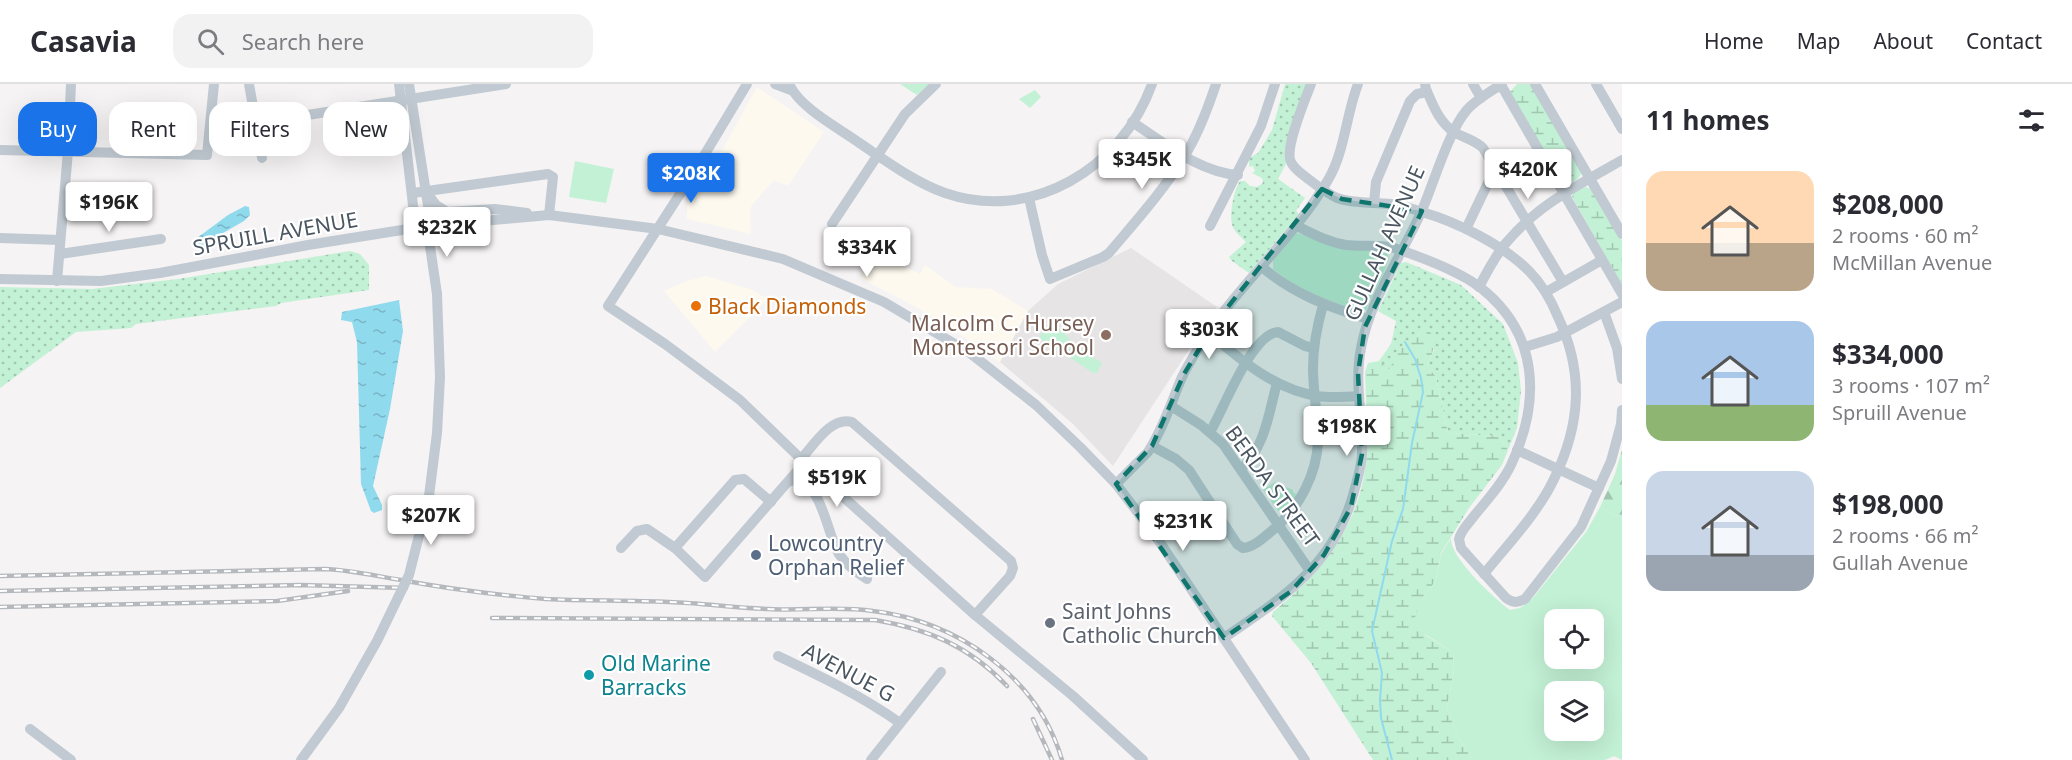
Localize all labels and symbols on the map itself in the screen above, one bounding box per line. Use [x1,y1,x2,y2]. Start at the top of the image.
pin: $345K [1100,139,1184,190]
pin: $420K [1486,149,1570,200]
pin: $208K [649,153,733,204]
street label: GULLAH AVENUE [1337,161,1431,325]
pin: $196K [67,182,151,233]
street label: SPRUILL AVENUE [190,205,360,261]
pin: $232K [405,207,489,258]
pin: $334K [825,227,909,278]
place label: Black Diamonds [708,292,866,320]
marker: Black Diamonds [689,299,703,313]
place label: Malcolm C. Hursey Montessori School [911,309,1094,361]
pin: $303K [1167,309,1251,360]
marker: Malcolm C. Hursey Montessori School [1099,328,1113,342]
pin: $198K [1305,406,1389,457]
street label: BERDA STREET [1220,420,1327,553]
pin: $519K [795,457,879,508]
pin: $207K [389,495,473,546]
pin: $231K [1141,501,1225,552]
place label: Lowcountry Orphan Relief [768,529,906,581]
marker: Lowcountry Orphan Relief [749,548,763,562]
place label: Saint Johns Catholic Church [1062,597,1217,649]
marker: Saint Johns Catholic Church [1043,616,1057,630]
street label: AVENUE G [798,636,900,708]
place label: Old Marine Barracks [601,649,711,701]
marker: Old Marine Barracks [582,668,596,682]

